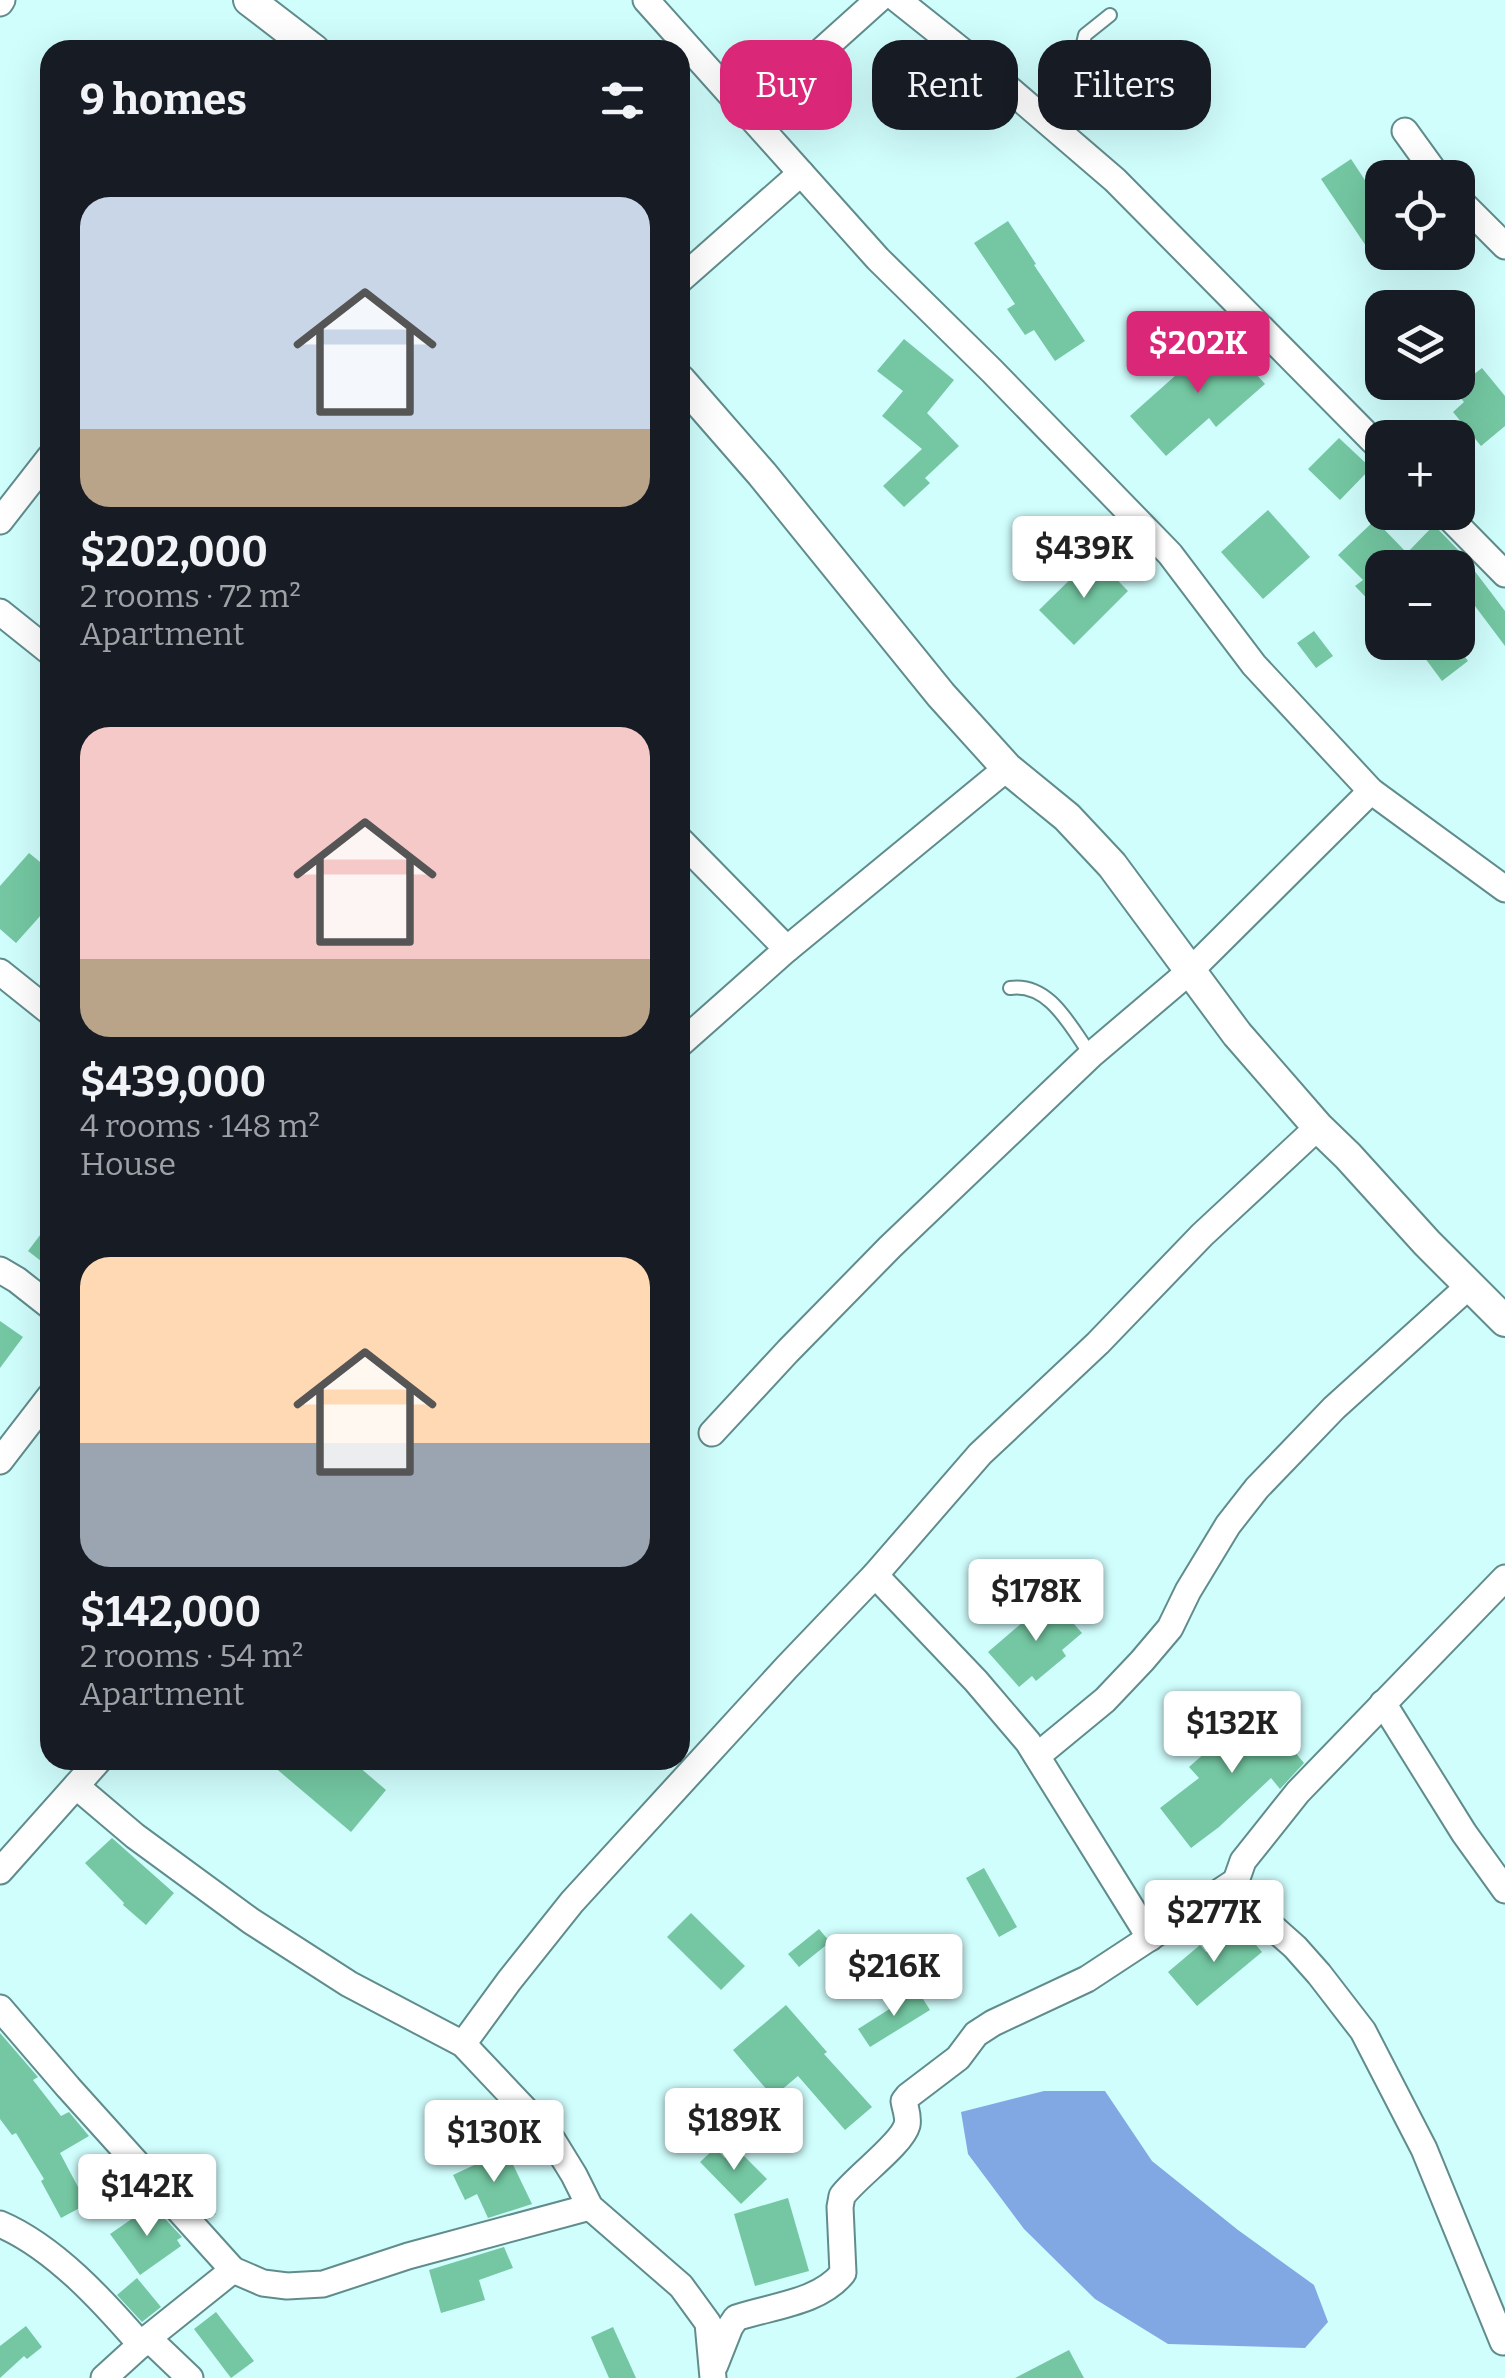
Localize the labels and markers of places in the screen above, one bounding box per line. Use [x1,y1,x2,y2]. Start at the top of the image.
pin: $202K [1128,311,1268,396]
pin: $439K [1014,516,1154,601]
pin: $178K [966,1559,1106,1644]
pin: $132K [1162,1691,1302,1776]
pin: $277K [1144,1880,1284,1965]
pin: $216K [824,1934,964,2019]
pin: $189K [664,2088,804,2173]
pin: $130K [424,2100,564,2185]
pin: $142K [77,2154,217,2239]

